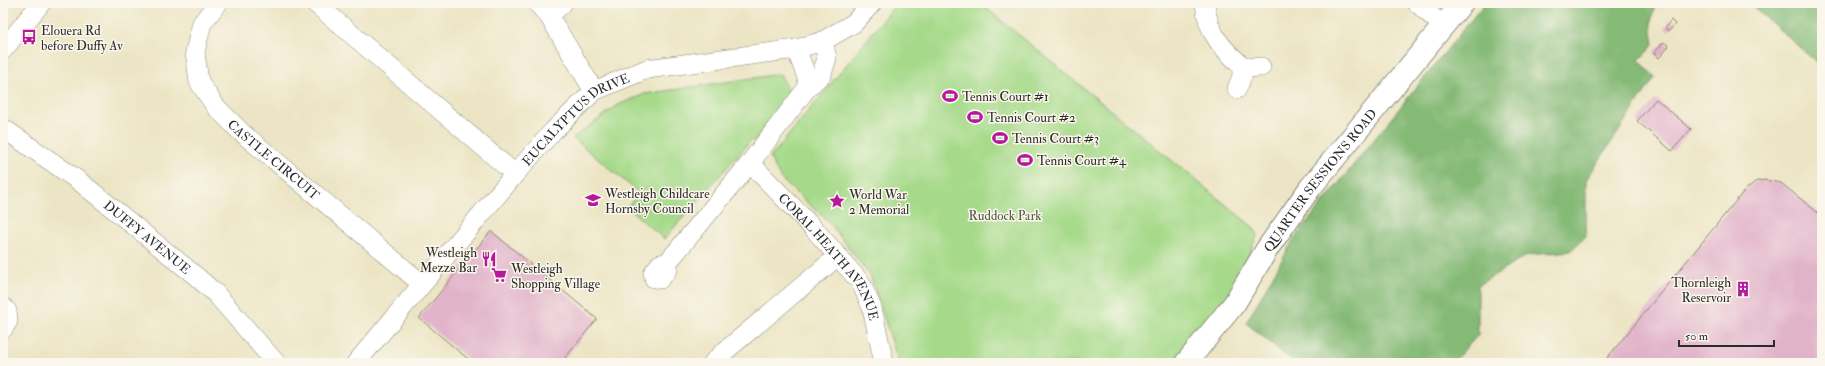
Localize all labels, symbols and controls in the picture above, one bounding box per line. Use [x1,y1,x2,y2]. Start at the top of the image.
place label: Elouera Rd before Duffy Av [41,23,123,55]
bus stop icon: Elouera Rd before Duffy Av [20,28,38,46]
street label: EUCALYPTUS DRIVE [519,70,632,169]
sports icon: Tennis Court #1 [941,87,959,105]
place label: Tennis Court #1 [962,89,1049,105]
street label: QUARTER SESSIONS ROAD [1260,106,1381,255]
sports icon: Tennis Court #2 [966,108,984,126]
place label: Tennis Court #2 [987,110,1076,126]
street label: CASTLE CIRCUIT [224,116,323,204]
sports icon: Tennis Court #3 [991,129,1009,147]
place label: Tennis Court #3 [1012,131,1099,147]
sports icon: Tennis Court #4 [1016,151,1034,169]
place label: Tennis Court #4 [1037,153,1127,169]
place label: Westleigh Childcare Hornsby Council [604,186,710,218]
place label: World War 2 Memorial [848,187,910,218]
street label: CORAL HEATH AVENUE [775,190,881,322]
school or university icon: Westleigh Childcare Hornsby Council [584,191,602,209]
place icon: World War 2 Memorial [828,192,846,210]
street label: DUFFY AVENUE [100,197,194,278]
park label: Ruddock Park [969,208,1042,224]
place label: Westleigh Mezze Bar [420,245,477,276]
restaurant icon: Westleigh Mezze Bar [480,250,498,268]
place label: Westleigh Shopping Village [510,261,601,293]
supermarket icon: Westleigh Shopping Village [490,266,508,284]
place label: Thornleigh Reservoir [1671,275,1731,306]
building icon: Thornleigh Reservoir [1734,280,1752,298]
scale bar [1679,322,1774,348]
text: 50 m [1685,329,1709,344]

